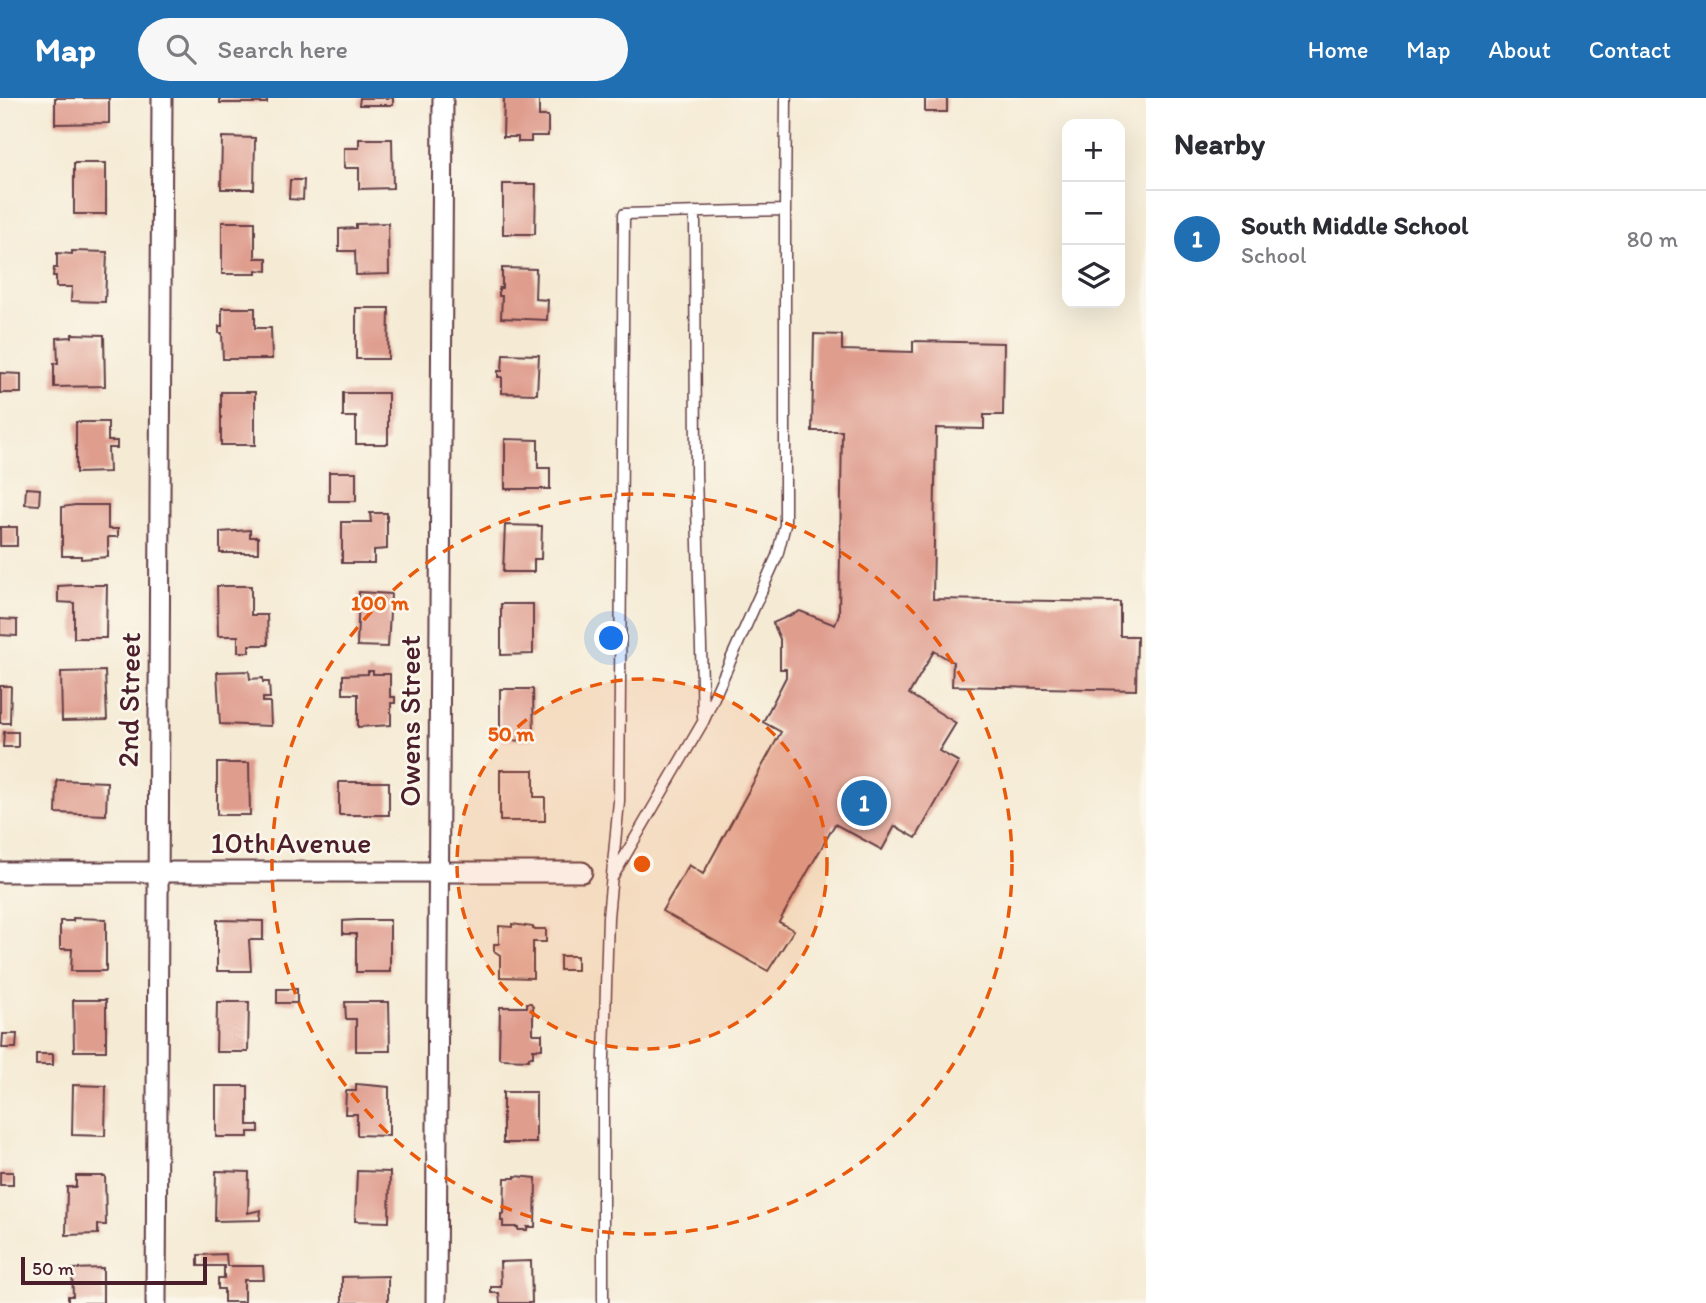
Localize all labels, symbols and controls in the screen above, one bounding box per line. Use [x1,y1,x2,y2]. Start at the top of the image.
search box [138,18,628,81]
text: Map [35,30,96,69]
icon: search [162,30,200,68]
text: Search here [218,33,348,65]
text: Home [1308,35,1368,64]
text: Map [1406,35,1450,64]
text: About [1488,35,1551,64]
text: Contact [1589,35,1671,64]
map controls [1062,119,1125,308]
button: + [1062,119,1125,182]
text: Nearby [1174,125,1265,162]
button: − [1062,182,1125,245]
text: South Middle School [1241,209,1468,241]
text: 1 [1192,225,1202,253]
text: 80 m [1627,225,1678,253]
text: School [1241,241,1306,269]
button: layers [1062,245,1125,308]
text: 100 m [351,590,409,615]
your location [594,621,628,655]
street label: 2nd Street [109,632,148,768]
street label: Owens Street [391,635,428,807]
text: 50 m [488,721,535,746]
pin: 1 [841,777,887,829]
street label: 10th Avenue [211,824,371,861]
centre of rings [630,852,654,876]
scale bar [21,1254,206,1286]
text: 50 m [32,1257,74,1280]

